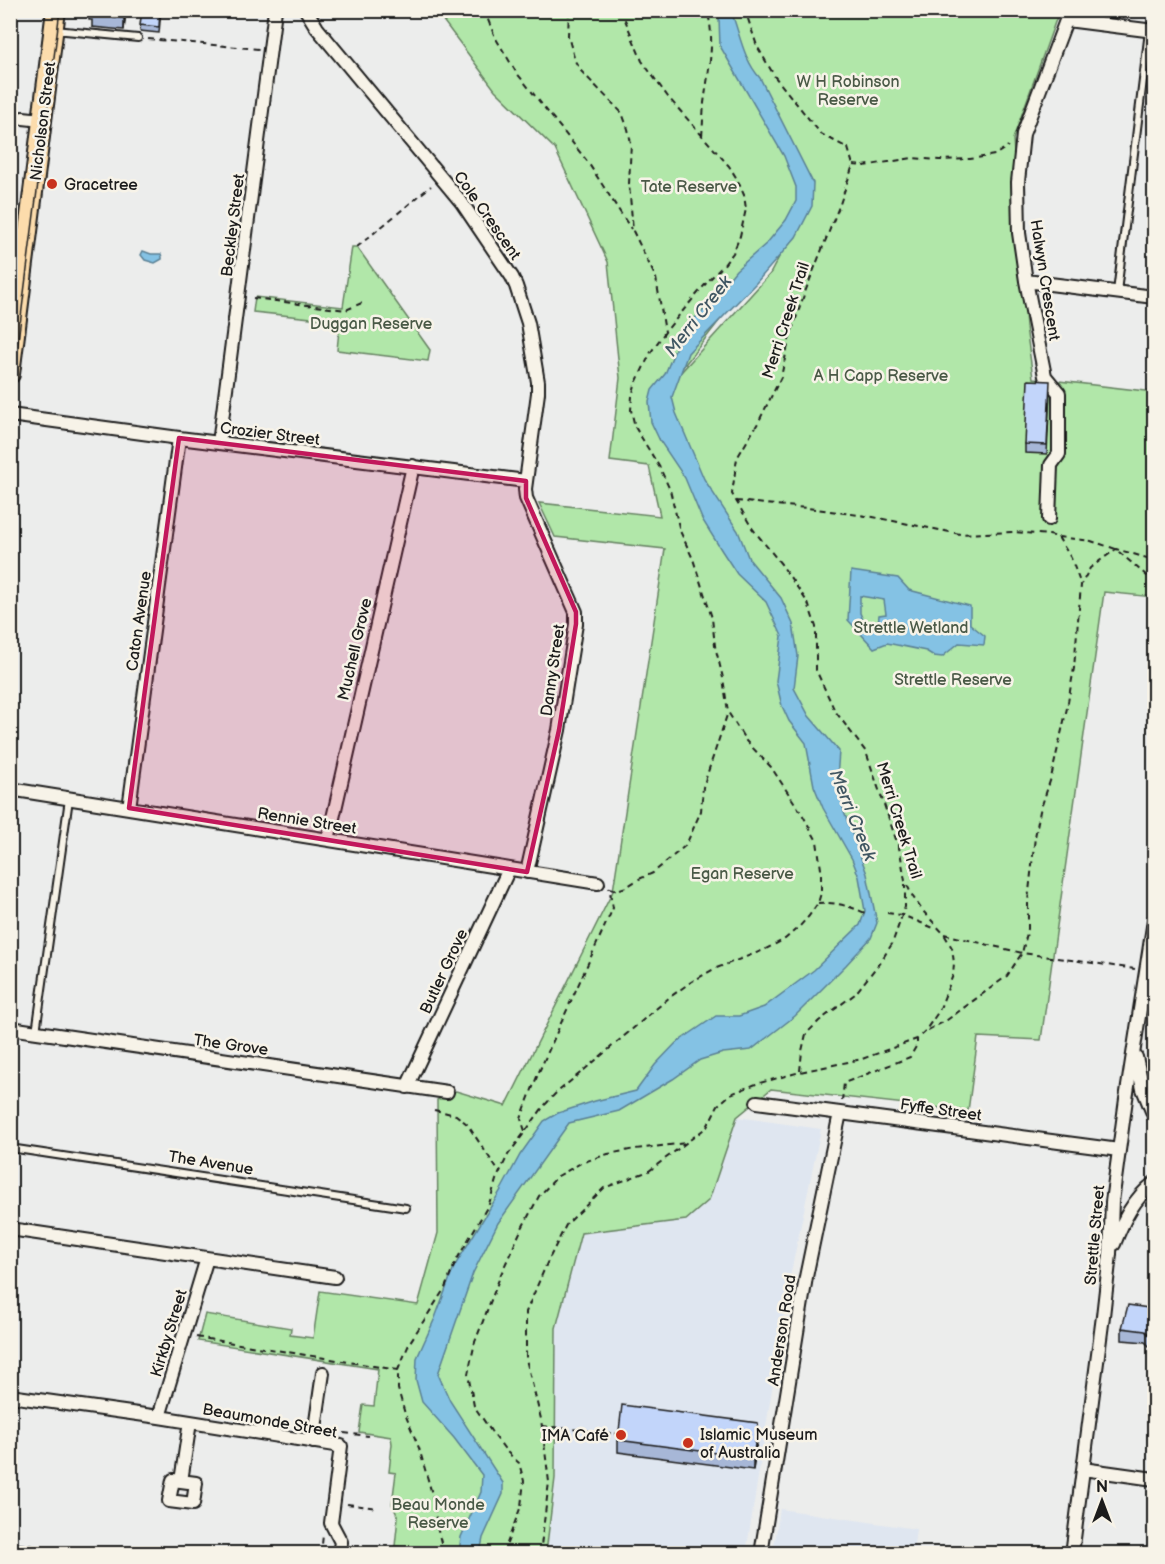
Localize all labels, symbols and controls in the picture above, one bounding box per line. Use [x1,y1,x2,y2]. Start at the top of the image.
street label: Nicholson Street [27,61,60,182]
park label: W H Robinson Reserve [796,73,900,110]
street label: Cole Crescent [449,168,524,264]
street label: Beckley Street [218,172,249,278]
place label: Gracetree [64,176,138,195]
marker: Gracetree [45,177,59,191]
park label: Tate Reserve [641,178,738,197]
street label: Halwyn Crescent [1026,218,1063,342]
street label: Merri Creek Trail [759,260,814,381]
water label: Merri Creek [660,271,737,361]
park label: Duggan Reserve [310,315,433,334]
park label: A H Capp Reserve [814,367,949,386]
street label: Crozier Street [219,419,321,450]
street label: Caton Avenue [123,569,156,673]
street label: Muchell Grove [334,596,377,702]
park label: Strettle Wetland [854,619,968,638]
street label: Danny Street [538,623,569,717]
park label: Strettle Reserve [894,671,1012,690]
street label: Merri Creek Trail [872,760,925,881]
water label: Merri Creek [825,766,881,865]
street label: Rennie Street [256,804,358,839]
park label: Egan Reserve [690,865,794,884]
street label: Butler Grove [416,926,472,1017]
street label: The Grove [192,1031,270,1060]
street label: Fyffe Street [899,1095,983,1126]
street label: The Avenue [167,1147,255,1180]
street label: Strettle Street [1082,1184,1109,1286]
street label: Anderson Road [764,1273,801,1387]
street label: Kirkby Street [147,1287,192,1380]
street label: Beaumonde Street [201,1400,339,1443]
place label: Islamic Museum of Australia [700,1426,817,1463]
place label: IMA Café [542,1427,609,1446]
marker: IMA Café [614,1428,628,1442]
marker: Islamic Museum of Australia [681,1436,695,1450]
north arrow [1072,1471,1132,1531]
text: N [1096,1478,1108,1497]
park label: Beau Monde Reserve [391,1496,485,1533]

